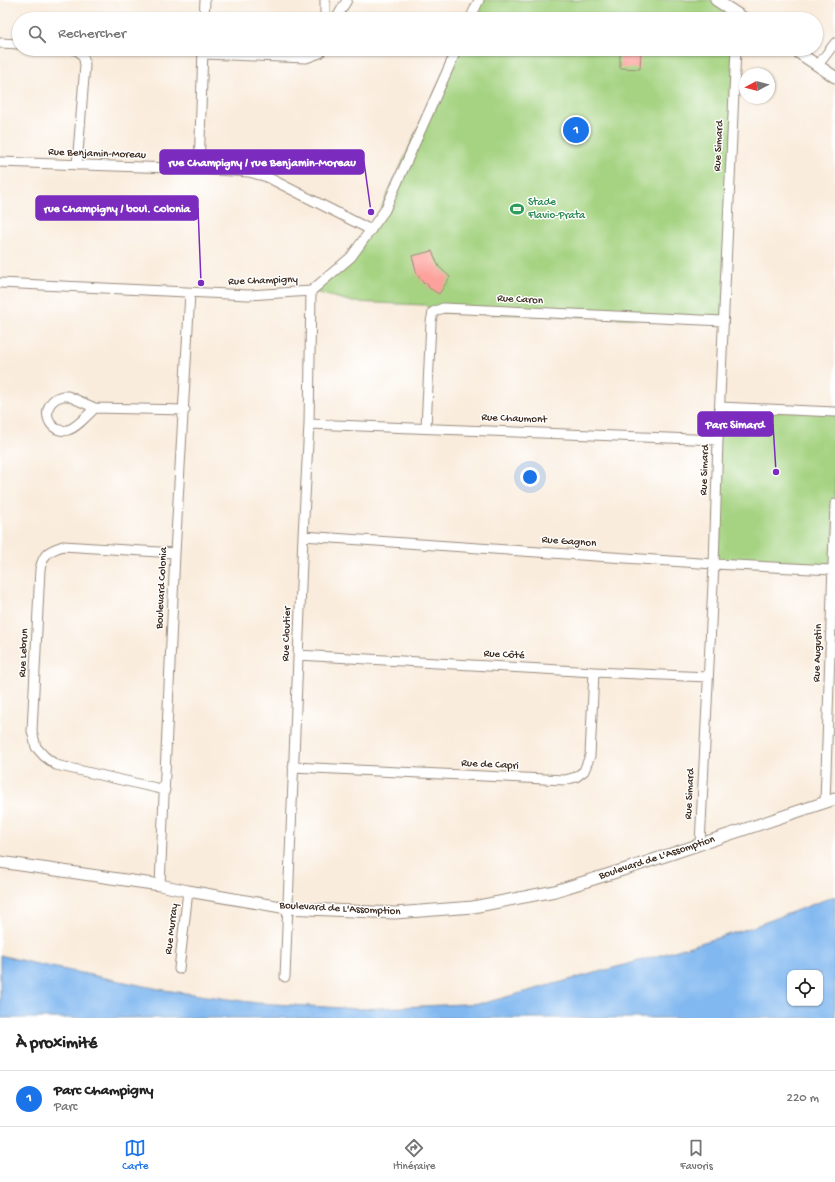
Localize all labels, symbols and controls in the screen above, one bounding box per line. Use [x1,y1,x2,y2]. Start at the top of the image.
search box [12,12,823,56]
icon: search [26,23,48,45]
text: Rechercher [58,25,126,43]
north arrow [739,68,775,104]
pin: 1 [563,115,589,145]
street label: Rue Simard [712,119,726,172]
street label: Rue Benjamin-Moreau [48,146,146,162]
callout: rue Champigny / rue Benjamin-Moreau [160,150,364,174]
text: rue Champigny / rue Benjamin-Moreau [167,157,356,171]
callout: rue Champigny / boul. Colonia [36,196,198,220]
place label: Stade Flavio-Prata [527,197,586,222]
sports icon: Stade Flavio-Prata [509,201,525,217]
text: rue Champigny / boul. Colonia [43,203,192,217]
street label: Rue Champigny [228,274,299,288]
street label: Rue Caron [497,293,544,307]
street label: Rue Chaumont [481,412,548,426]
callout: Parc Simard [698,412,773,436]
text: Parc Simard [704,419,767,433]
street label: Rue Simard [698,443,712,496]
your location [520,467,540,487]
street label: Rue Gagnon [541,534,597,550]
street label: Boulevard Colonia [154,546,170,630]
street label: Rue Cloutier [280,605,294,662]
street label: Rue Augustin [811,623,825,682]
street label: Rue Lebrun [17,627,31,678]
street label: Rue Côté [483,648,525,662]
street label: Rue de Capri [461,757,519,773]
street label: Rue Simard [683,767,697,820]
street label: Boulevard de L'Assomption [596,833,717,883]
street label: Boulevard de L'Assomption [278,900,402,918]
street label: Rue Murray [163,902,181,955]
map controls [787,970,823,1006]
button: locate [787,970,823,1006]
text: À proximité [16,1034,97,1054]
text: Parc Champigny [54,1082,153,1100]
text: 1 [26,1091,32,1106]
text: 220 m [787,1091,819,1106]
text: Parc [54,1100,77,1115]
tab: Carte [122,1137,148,1173]
tab: Itinéraire [393,1137,435,1173]
tab: Favoris [680,1137,713,1173]

